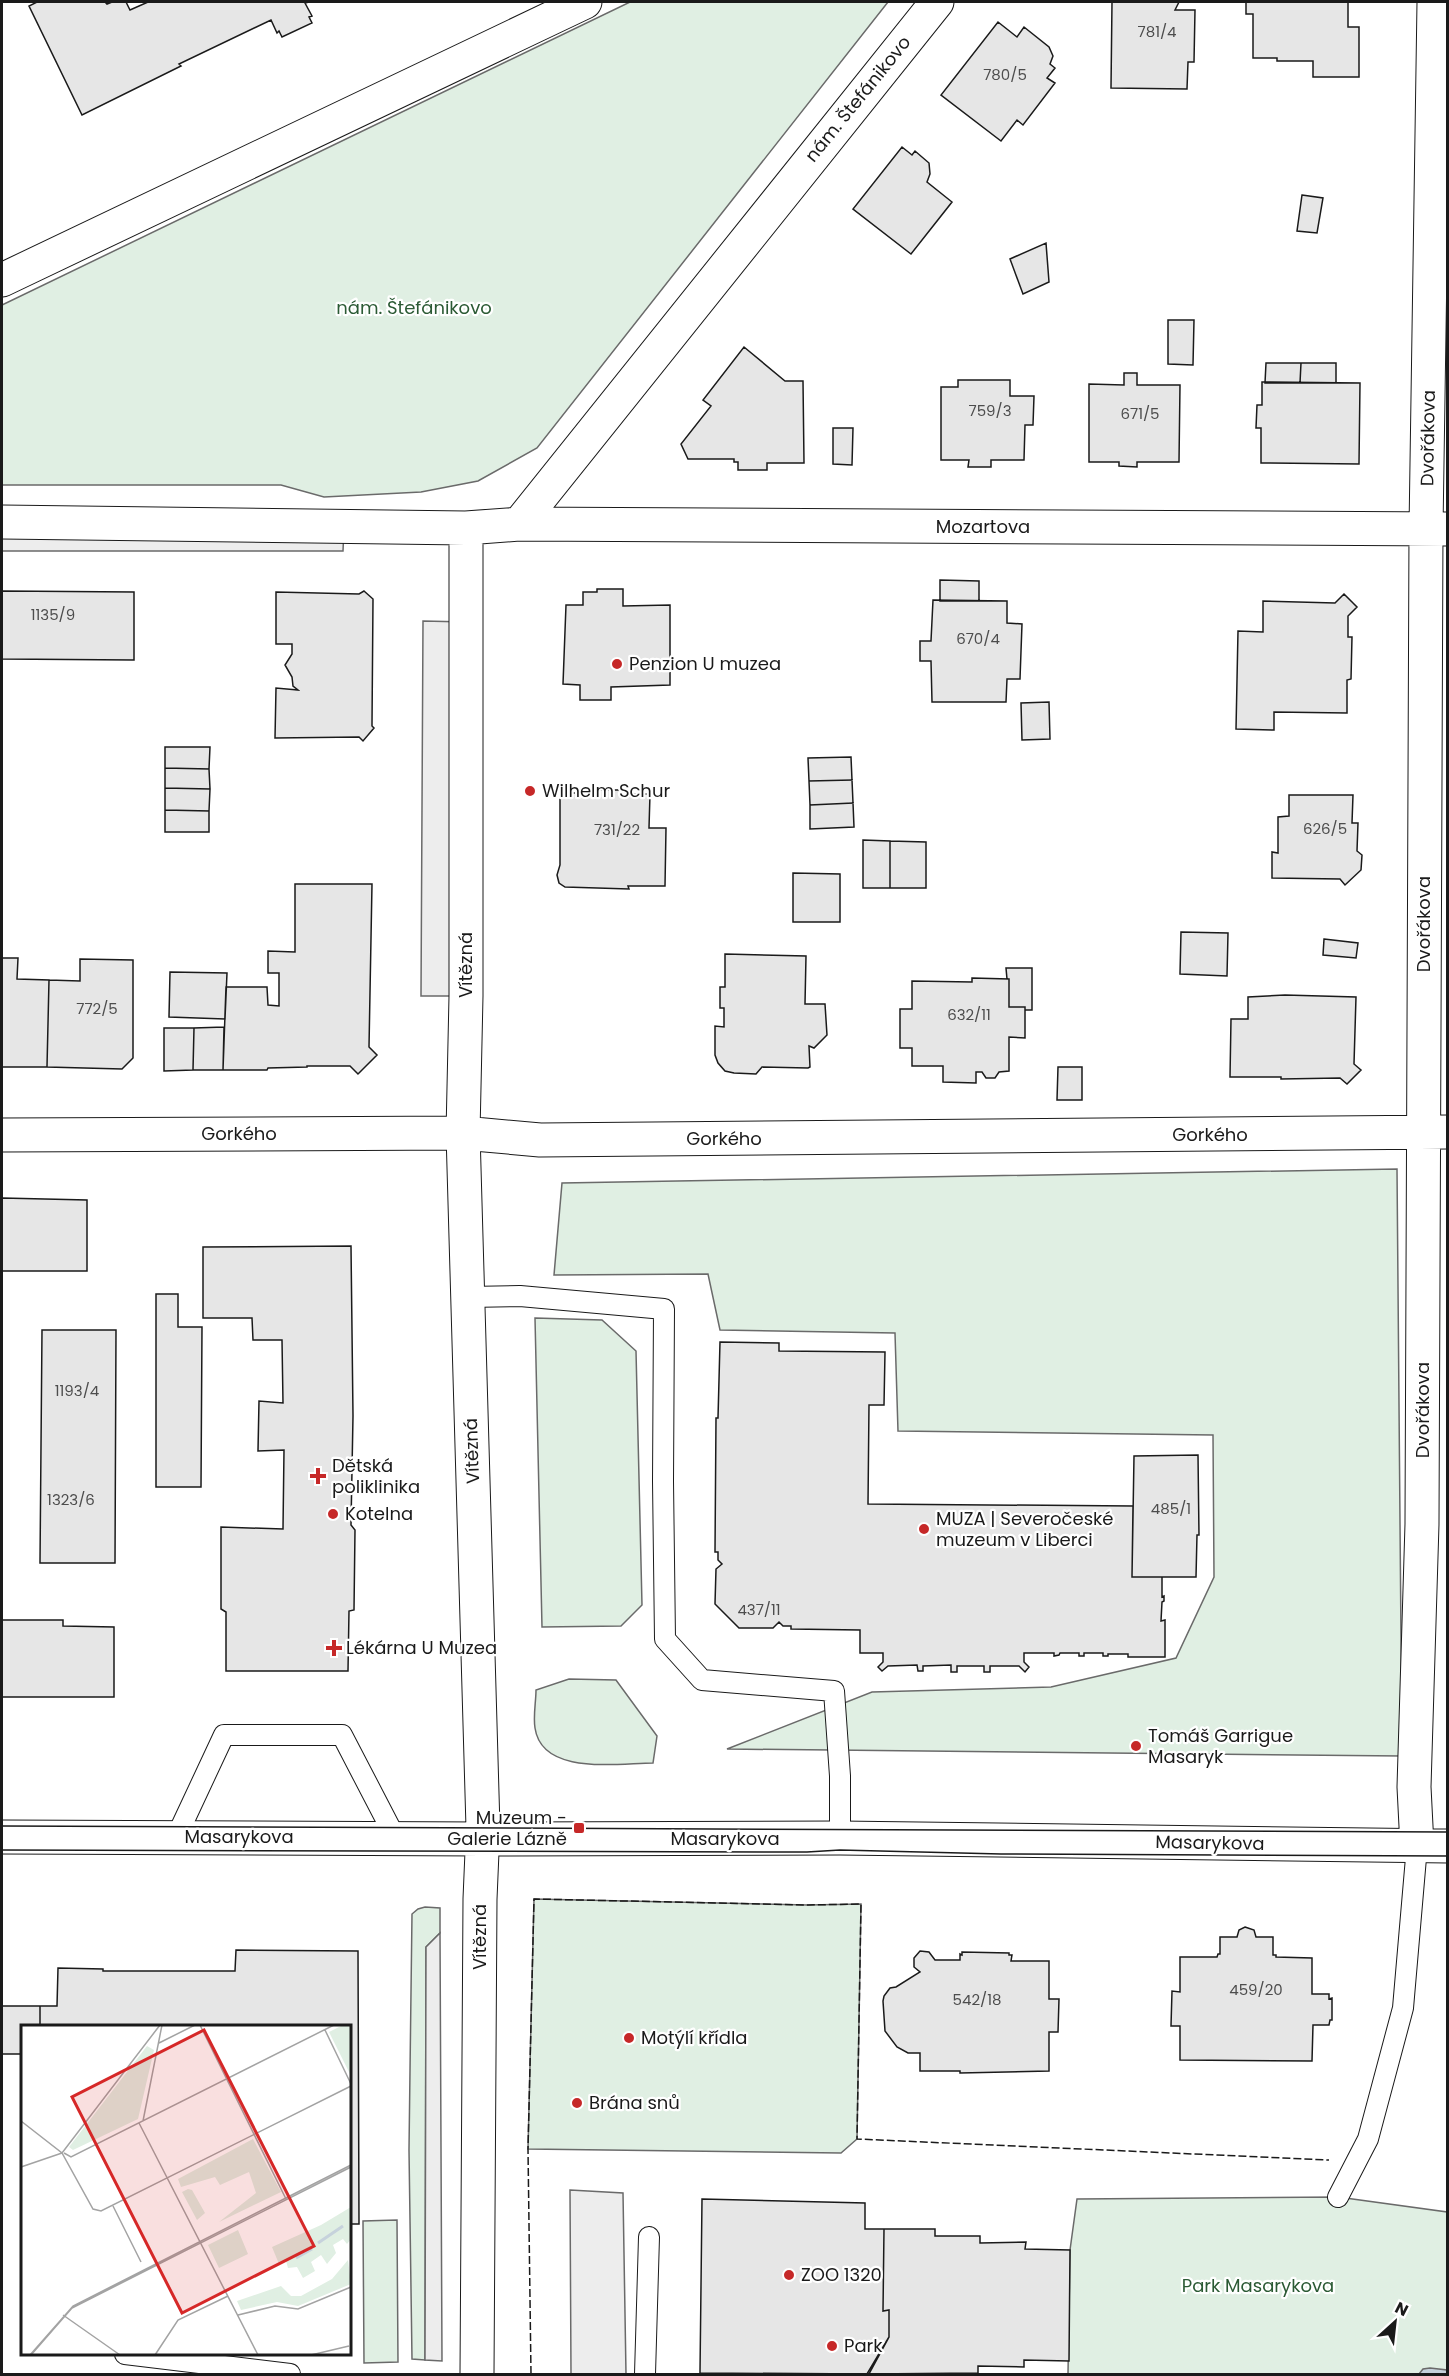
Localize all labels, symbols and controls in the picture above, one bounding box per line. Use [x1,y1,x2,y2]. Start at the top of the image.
house number: 781/4 [1137,21,1177,42]
street label: nám. Štefánikovo [799,30,916,167]
house number: 780/5 [983,64,1027,85]
park label: nám. Štefánikovo [336,295,492,320]
street label: Dvořákova [1414,390,1441,486]
house number: 759/3 [968,400,1012,421]
house number: 671/5 [1120,403,1160,424]
street label: Mozartova [936,514,1030,539]
house number: 1135/9 [31,604,75,625]
house number: 670/4 [956,628,1000,649]
place label: Penzion U muzea [629,651,781,676]
marker: Penzion U muzea [610,657,624,671]
place label: Wilhelm Schur [542,778,670,803]
marker: Wilhelm Schur [523,784,537,798]
house number: 626/5 [1303,818,1347,839]
house number: 731/22 [594,819,640,840]
street label: Dvořákova [1411,876,1436,972]
street label: Vítězná [453,932,478,998]
house number: 772/5 [76,998,118,1019]
house number: 632/11 [947,1004,991,1025]
street label: Gorkého [201,1121,277,1146]
street label: Gorkého [1172,1122,1248,1147]
street label: Gorkého [686,1126,762,1151]
street label: Dvořákova [1410,1362,1435,1458]
house number: 1193/4 [55,1380,99,1401]
street label: Vítězná [458,1418,485,1485]
place label: Dětská poliklinika [332,1453,420,1499]
marker: Dětská poliklinika [309,1467,327,1485]
house number: 1323/6 [47,1489,95,1510]
house number: 485/1 [1151,1498,1191,1519]
place label: Kotelna [345,1501,413,1526]
place label: MUZA | Severočeské muzeum v Liberci [936,1506,1114,1552]
marker: Kotelna [326,1507,340,1521]
marker: MUZA | Severočeské muzeum v Liberci [917,1522,931,1536]
house number: 437/11 [737,1599,781,1620]
place label: Lékárna U Muzea [346,1635,497,1660]
marker: Lékárna U Muzea [327,1641,341,1655]
place label: Tomáš Garrigue Masaryk [1148,1723,1293,1769]
marker: Tomáš Garrigue Masaryk [1129,1739,1143,1753]
place label: Muzeum - Galerie Lázně [447,1805,567,1851]
marker: Muzeum - Galerie Lázně [572,1821,586,1835]
street label: Masarykova [184,1824,294,1849]
street label: Masarykova [670,1826,780,1851]
street label: Masarykova [1155,1829,1265,1856]
street label: Vítězná [467,1904,492,1970]
house number: 459/20 [1229,1979,1283,2000]
house number: 542/18 [953,1989,1001,2010]
inset map [21,2025,351,2355]
place label: Motýlí křídla [641,2025,748,2050]
marker: Motýlí křídla [622,2031,636,2045]
place label: Brána snů [589,2090,680,2115]
marker: Brána snů [570,2096,584,2110]
place label: ZOO 1320 [801,2262,882,2287]
marker: ZOO 1320 [782,2268,796,2282]
park label: Park Masarykova [1182,2273,1334,2298]
north arrow [1365,2292,1425,2352]
text: N [1391,2296,1412,2322]
place label: Park [844,2333,883,2358]
marker: Park [825,2339,839,2353]

